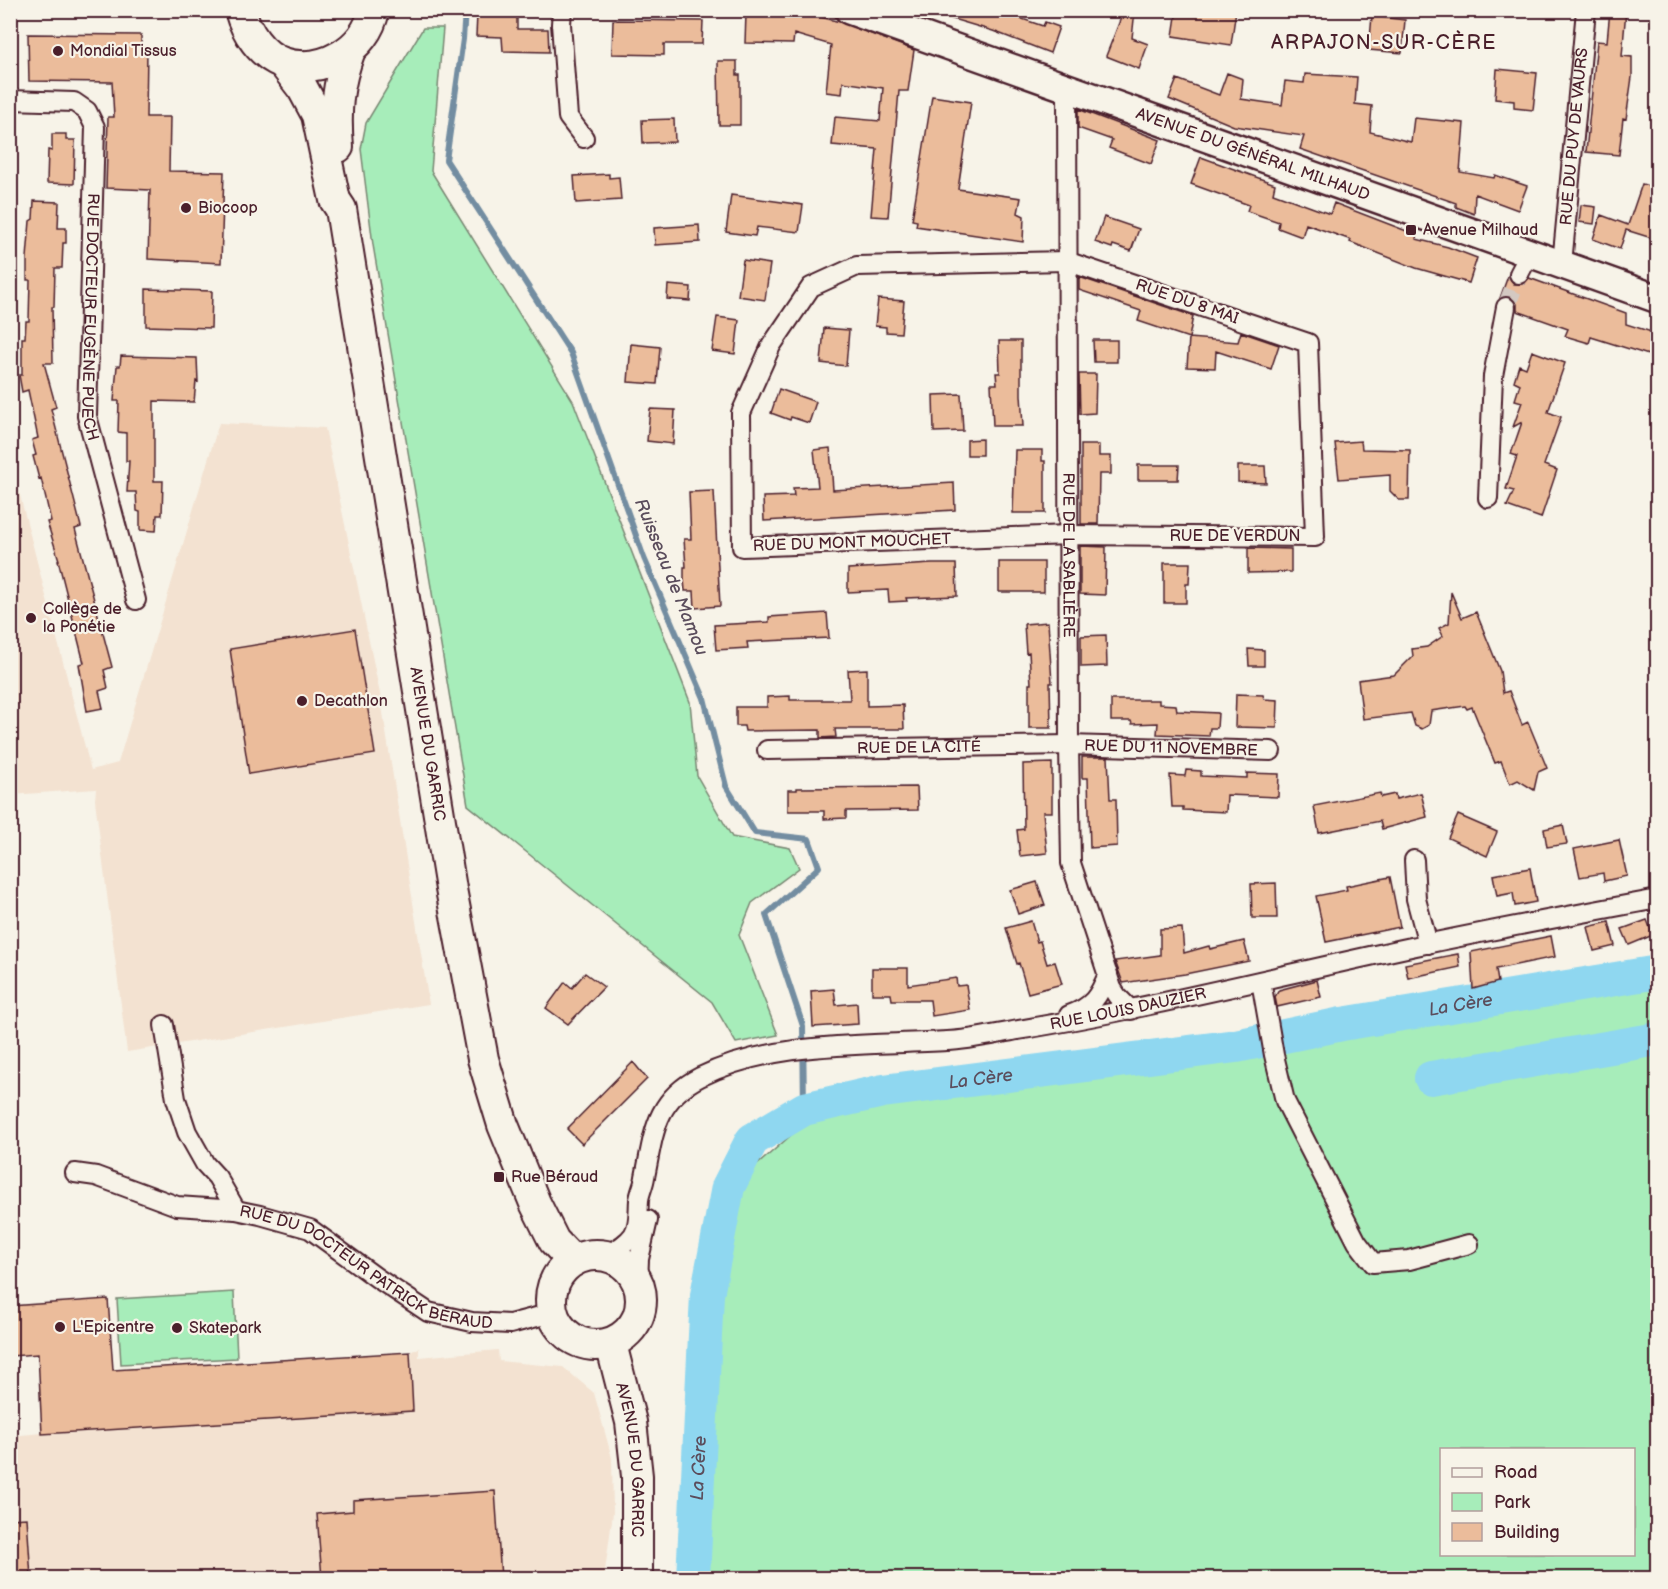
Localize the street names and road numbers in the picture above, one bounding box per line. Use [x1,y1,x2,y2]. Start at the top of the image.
street label: RUE DU PUY DE VAURS [1556,47,1592,226]
street label: AVENUE DU GÉNÉRAL MILHAUD [1134,104,1372,205]
street label: RUE DOCTEUR EUGÈNE PUECH [77,193,103,443]
street label: RUE DU 8 MAI [1133,275,1241,329]
street label: RUE DE LA SABLIÈRE [1059,472,1080,638]
street label: RUE DE VERDUN [1169,527,1301,546]
street label: RUE DU MONT MOUCHET [752,530,952,556]
street label: AVENUE DU GARRIC [406,666,449,822]
street label: RUE DE LA CITÉ [857,735,981,758]
street label: RUE DU 11 NOVEMBRE [1084,736,1258,760]
street label: RUE LOUIS DAUZIER [1048,984,1208,1034]
street label: RUE DU DOCTEUR PATRICK BÉRAUD [238,1201,493,1333]
street label: AVENUE DU GARRIC [612,1380,647,1537]

